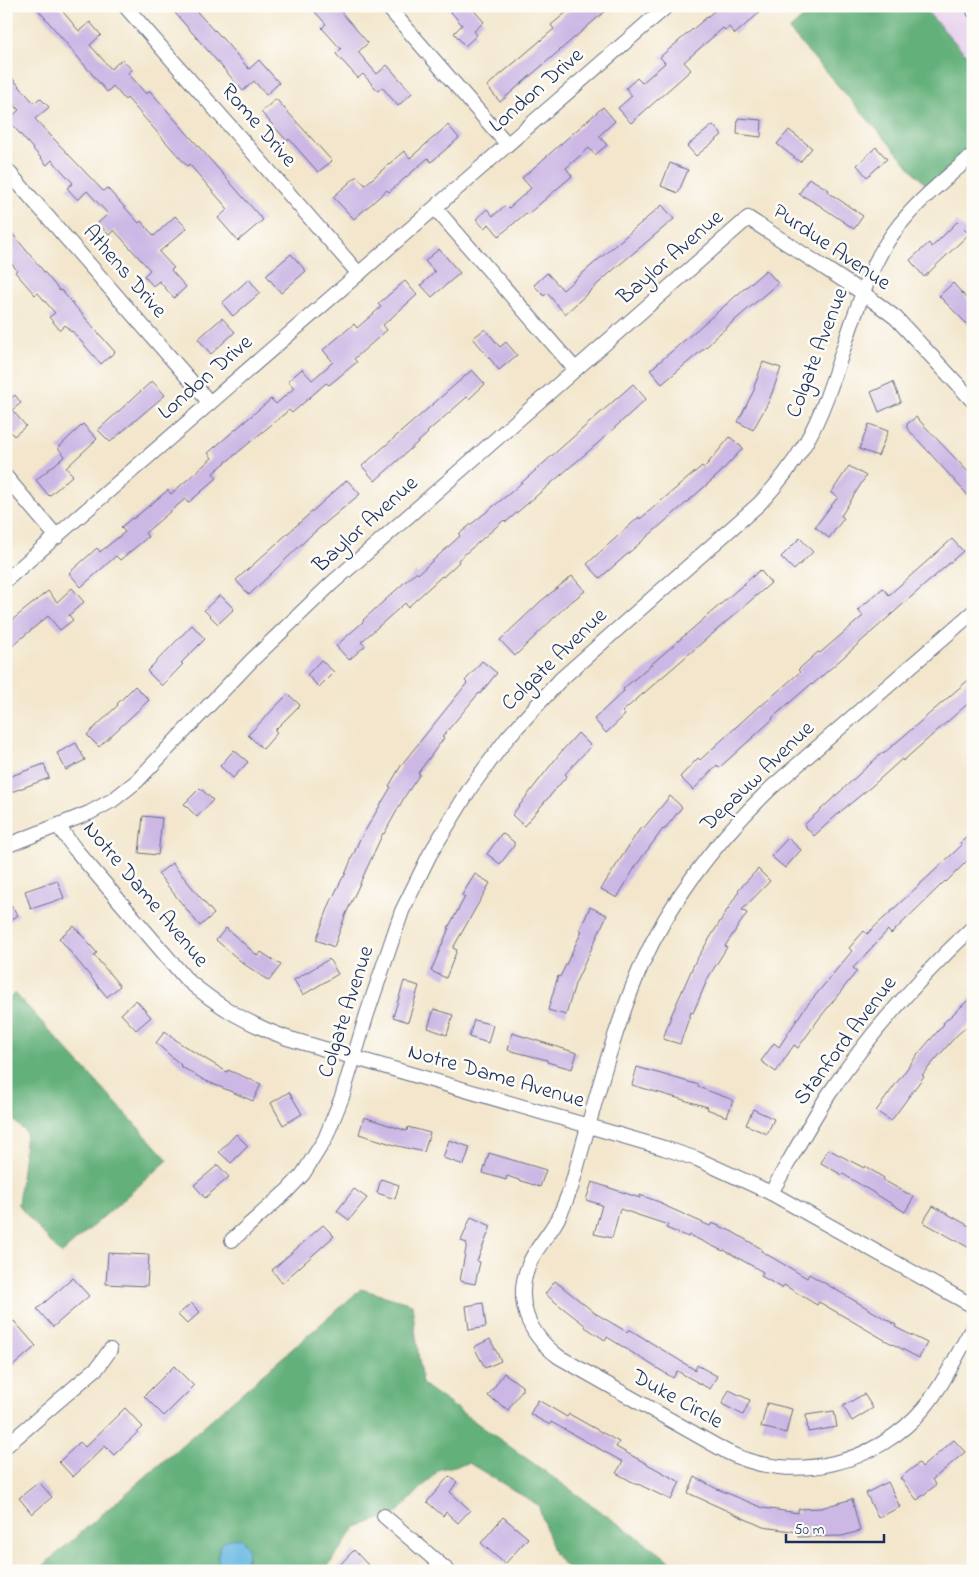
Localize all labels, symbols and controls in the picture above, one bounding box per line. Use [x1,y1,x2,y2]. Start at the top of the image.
street label: London Drive [483,41,592,141]
street label: Rome Drive [212,77,304,175]
street label: Purdue Avenue [765,196,897,300]
street label: Baylor Avenue [610,202,732,315]
street label: Athens Drive [74,218,174,326]
street label: Colgate Avenue [779,283,858,423]
street label: London Drive [152,328,261,428]
street label: Baylor Avenue [305,469,427,583]
street label: Colgate Avenue [495,601,616,720]
street label: Depauw Avenue [693,714,822,841]
street label: Notre Dame Avenue [74,815,216,975]
street label: Colgate Avenue [311,942,384,1082]
street label: Stanford Avenue [787,969,906,1113]
street label: Notre Dame Avenue [404,1037,588,1118]
street label: Duke Circle [625,1361,729,1438]
scale bar [786,1512,884,1544]
text: 50 m [794,1519,825,1541]

